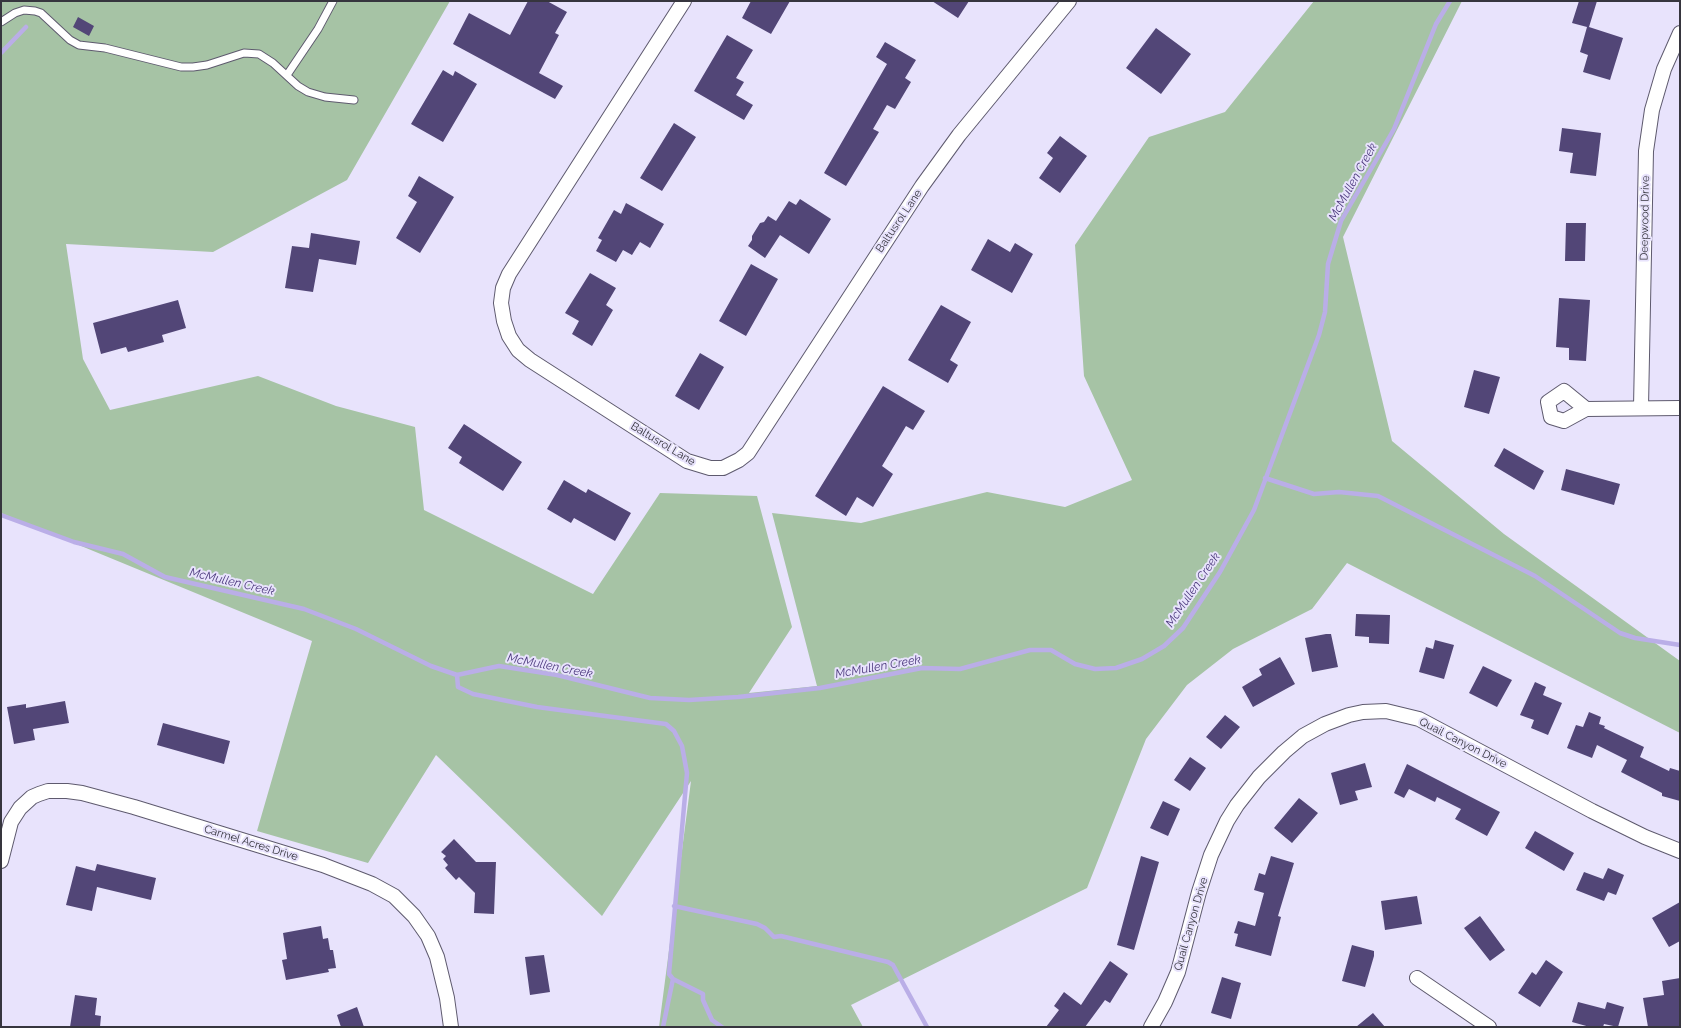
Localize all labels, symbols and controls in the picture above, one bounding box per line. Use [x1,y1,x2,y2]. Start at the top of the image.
water label: McMullen Creek [1326,141,1380,223]
street label: Deepwood Drive [1638,175,1652,261]
street label: Baltusrol Lane [873,187,925,255]
street label: Baltusrol Lane [628,420,698,468]
water label: McMullen Creek [1163,550,1223,630]
water label: McMullen Creek [188,565,276,599]
water label: McMullen Creek [506,651,594,681]
water label: McMullen Creek [834,652,922,682]
street label: Quail Canyon Drive [1417,715,1509,771]
street label: Carmel Acres Drive [202,822,300,864]
street label: Quail Canyon Drive [1171,876,1211,972]

